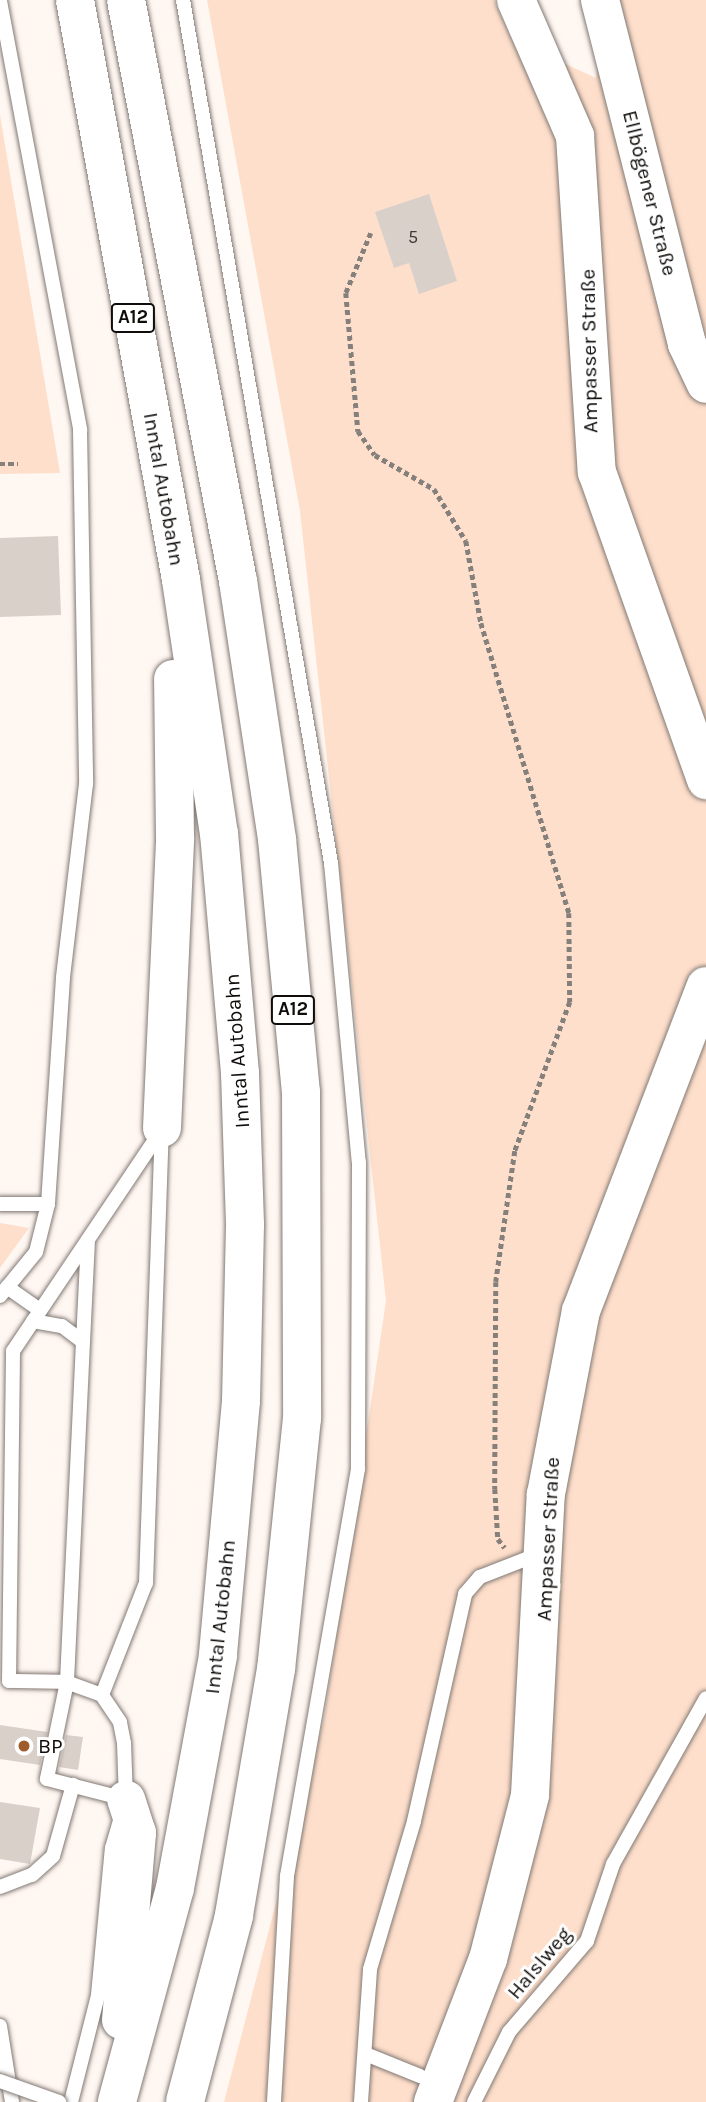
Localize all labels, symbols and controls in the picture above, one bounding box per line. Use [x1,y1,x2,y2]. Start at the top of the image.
street label: Ellbögener Straße [617,108,683,278]
house number: 5 [408,226,418,248]
street label: Ampasser Straße [575,269,603,433]
road number: A12 [110,302,156,334]
street label: Inntal Autobahn [138,410,190,568]
street label: Inntal Autobahn [219,973,255,1129]
road number: A12 [270,994,316,1026]
street label: Ampasser Straße [531,1456,565,1622]
street label: Inntal Autobahn [199,1539,241,1695]
place label: BP [38,1733,63,1759]
marker: BP [16,1738,32,1754]
street label: Halslweg [502,1922,576,2004]

